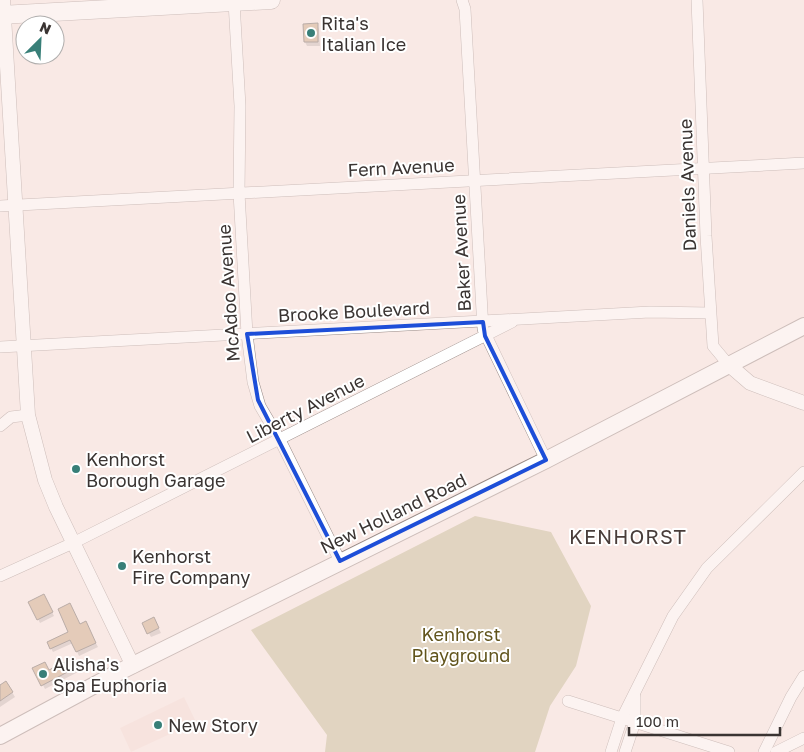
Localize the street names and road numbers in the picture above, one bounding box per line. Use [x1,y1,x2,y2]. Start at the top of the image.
street label: Daniels Avenue [674,118,700,252]
street label: Fern Avenue [347,153,455,181]
street label: Baker Avenue [447,194,475,312]
street label: McAdoo Avenue [212,223,244,363]
street label: Brooke Boulevard [277,296,431,326]
street label: Liberty Avenue [242,369,368,447]
street label: New Holland Road [316,468,470,558]

